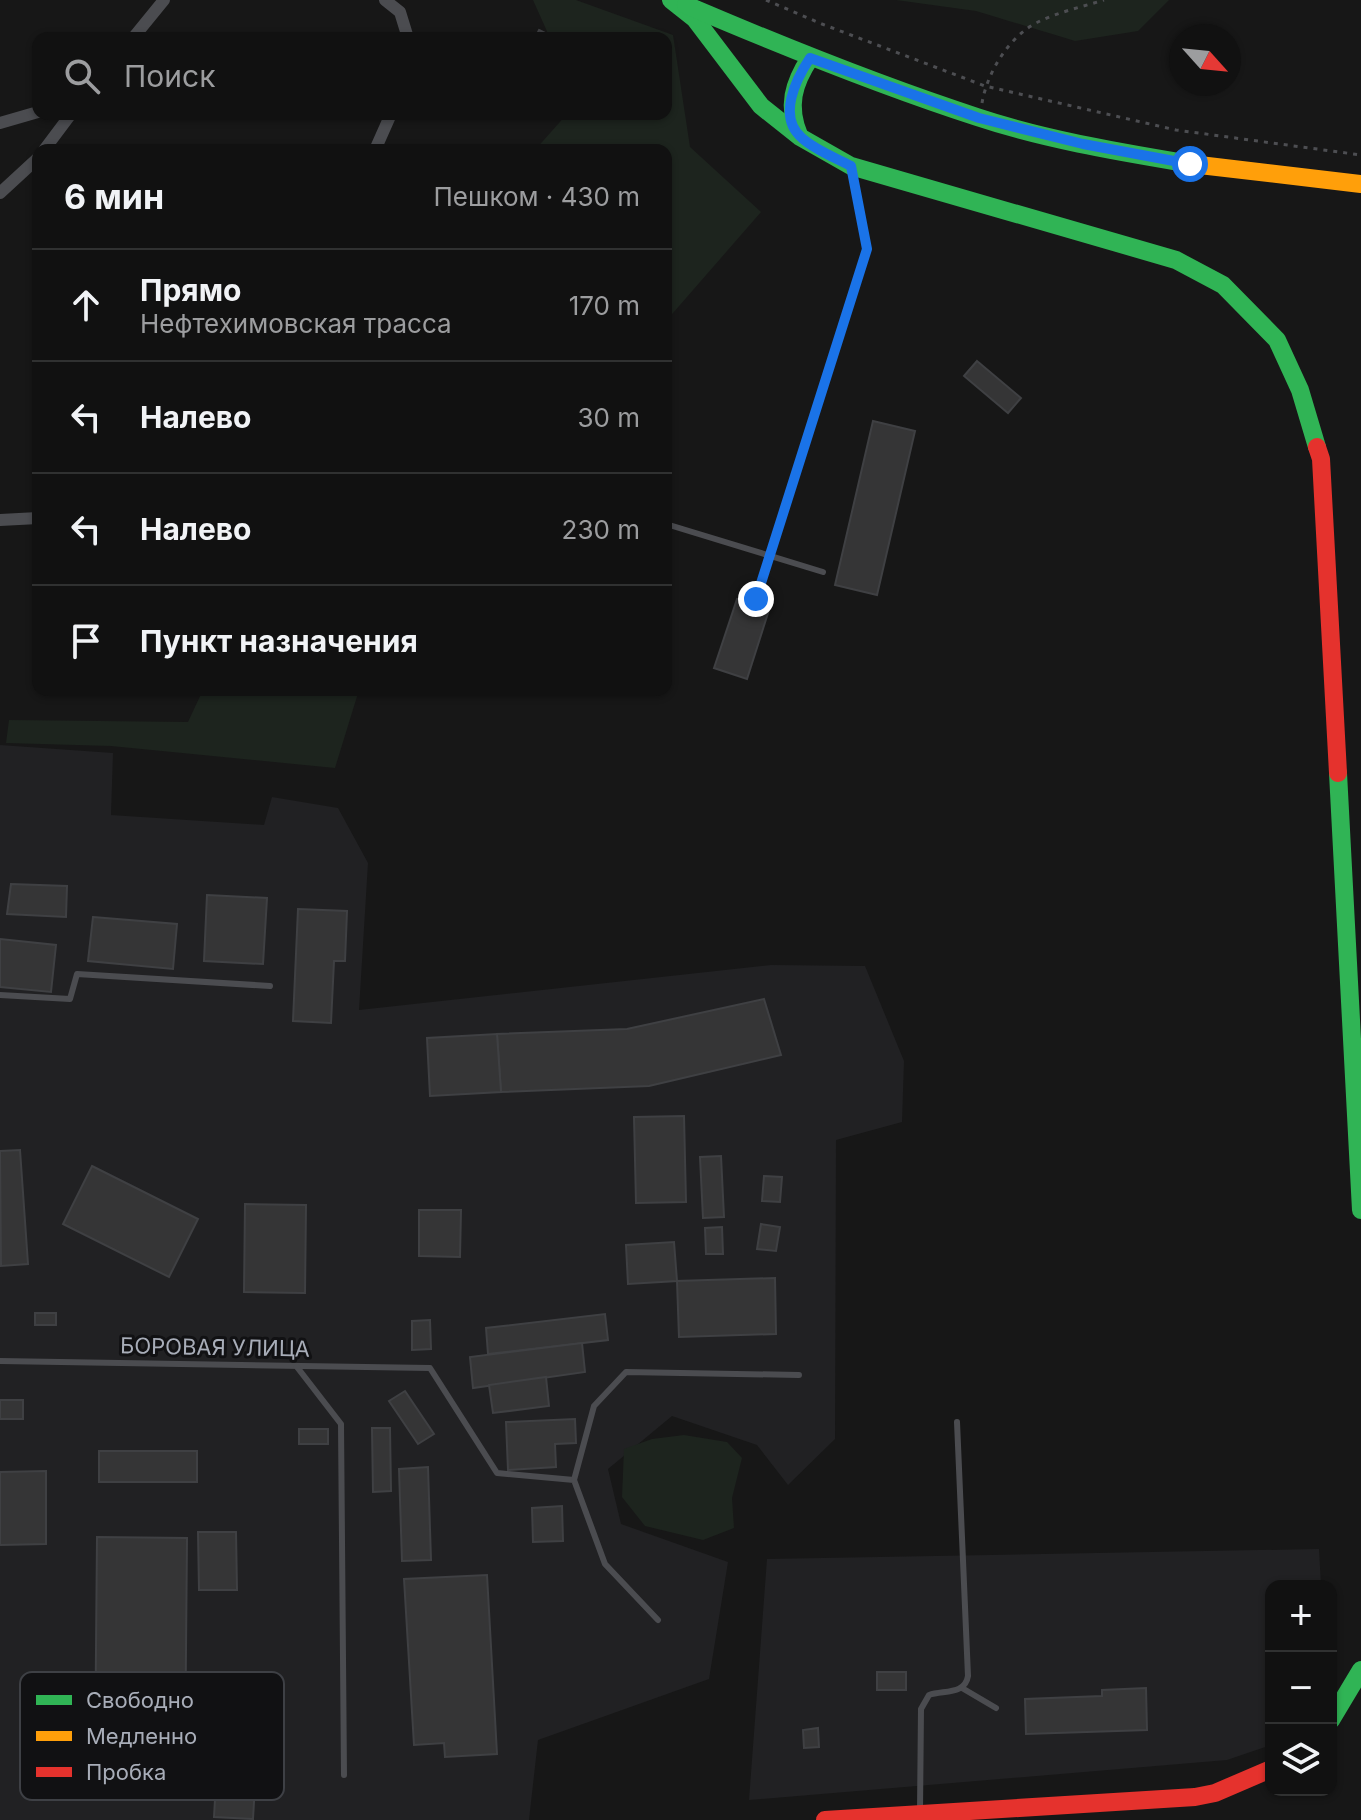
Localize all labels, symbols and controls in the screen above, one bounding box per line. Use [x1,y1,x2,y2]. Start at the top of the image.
north arrow [1169,24,1241,96]
search box [32,32,672,120]
icon: search [60,54,104,98]
text: Поиск [124,58,215,94]
route start [1172,146,1208,182]
text: 6 мин [64,176,164,217]
text: Пешком · 430 m [434,181,640,212]
text: Прямо [140,272,241,308]
icon: ahead [64,283,108,327]
text: 170 m [569,290,640,321]
text: Нефтехимовская трасса [140,308,452,339]
icon: left [64,395,108,439]
text: Налево [140,399,252,435]
text: 30 m [577,402,640,433]
icon: left [64,507,108,551]
text: Налево [140,511,252,547]
text: 230 m [562,514,640,545]
route end [738,581,774,617]
icon: arrive [64,619,108,663]
text: Пункт назначения [140,623,418,659]
street label: БОРОВАЯ УЛИЦА [120,1332,310,1362]
map controls [1265,1580,1337,1796]
button: + [1265,1580,1337,1652]
button: − [1265,1652,1337,1724]
legend [20,1672,284,1800]
text: Свободно [86,1687,194,1713]
text: Медленно [86,1723,197,1749]
button: layers [1265,1724,1337,1796]
text: Пробка [86,1759,166,1785]

